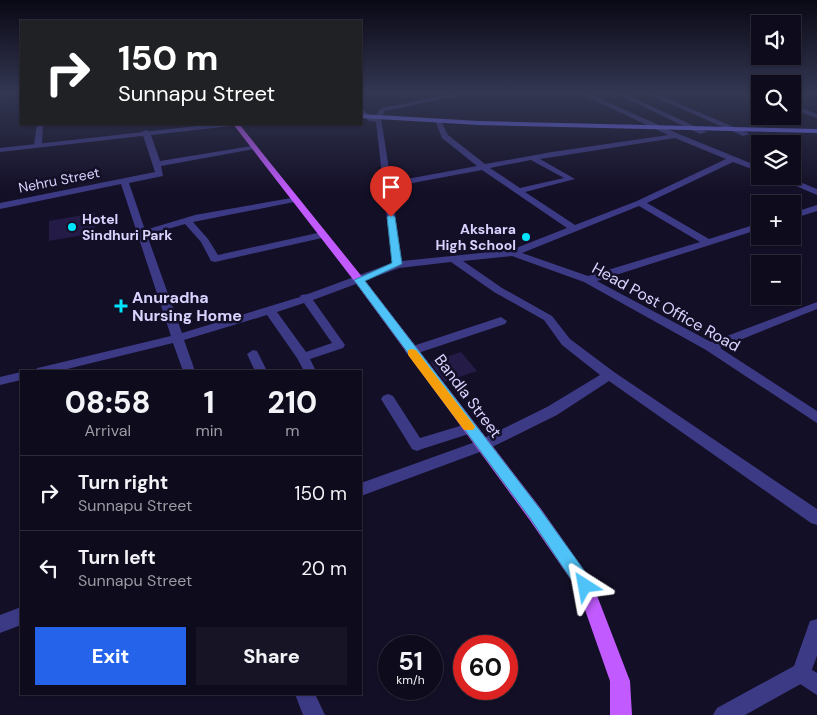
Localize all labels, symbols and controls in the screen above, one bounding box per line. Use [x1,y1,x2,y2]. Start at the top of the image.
map controls [751,15,801,305]
button: sound [751,15,801,65]
text: 150 m [118,35,218,81]
icon: right [35,40,100,105]
button: search [751,75,801,125]
text: Sunnapu Street [118,79,275,108]
button: layers [751,135,801,185]
street label: Nehru Street [17,163,101,197]
pin [370,166,412,217]
icon: arrive [377,173,405,201]
button: + [751,195,801,245]
place label: Hotel Sindhuri Park [82,210,172,244]
place label: Akshara High School [435,220,516,254]
marker: Hotel Sindhuri Park [66,221,78,233]
marker: Akshara High School [520,231,532,243]
button: − [751,255,801,305]
street label: Head Post Office Road [588,258,744,356]
place label: Anuradha Nursing Home [132,287,242,326]
marker: Anuradha Nursing Home [114,299,128,313]
street label: Bandla Street [430,350,506,442]
text: 08:58 [65,383,151,422]
text: 1 [204,383,215,422]
text: 210 [268,383,317,422]
text: Arrival [84,420,131,441]
text: min [195,420,223,441]
text: m [285,420,299,441]
text: Turn right [78,470,168,495]
icon: right [35,479,63,507]
text: 150 m [295,481,347,506]
text: Sunnapu Street [78,495,192,516]
text: Turn left [78,545,156,570]
icon: left [35,554,63,582]
text: 20 m [301,556,347,581]
position arrow [558,559,610,611]
text: Sunnapu Street [78,570,192,591]
button: Exit [35,627,186,685]
button: Share [196,627,347,685]
speed limit sign: 60 [453,635,518,700]
text: 51 [398,645,423,678]
text: km/h [396,672,425,688]

